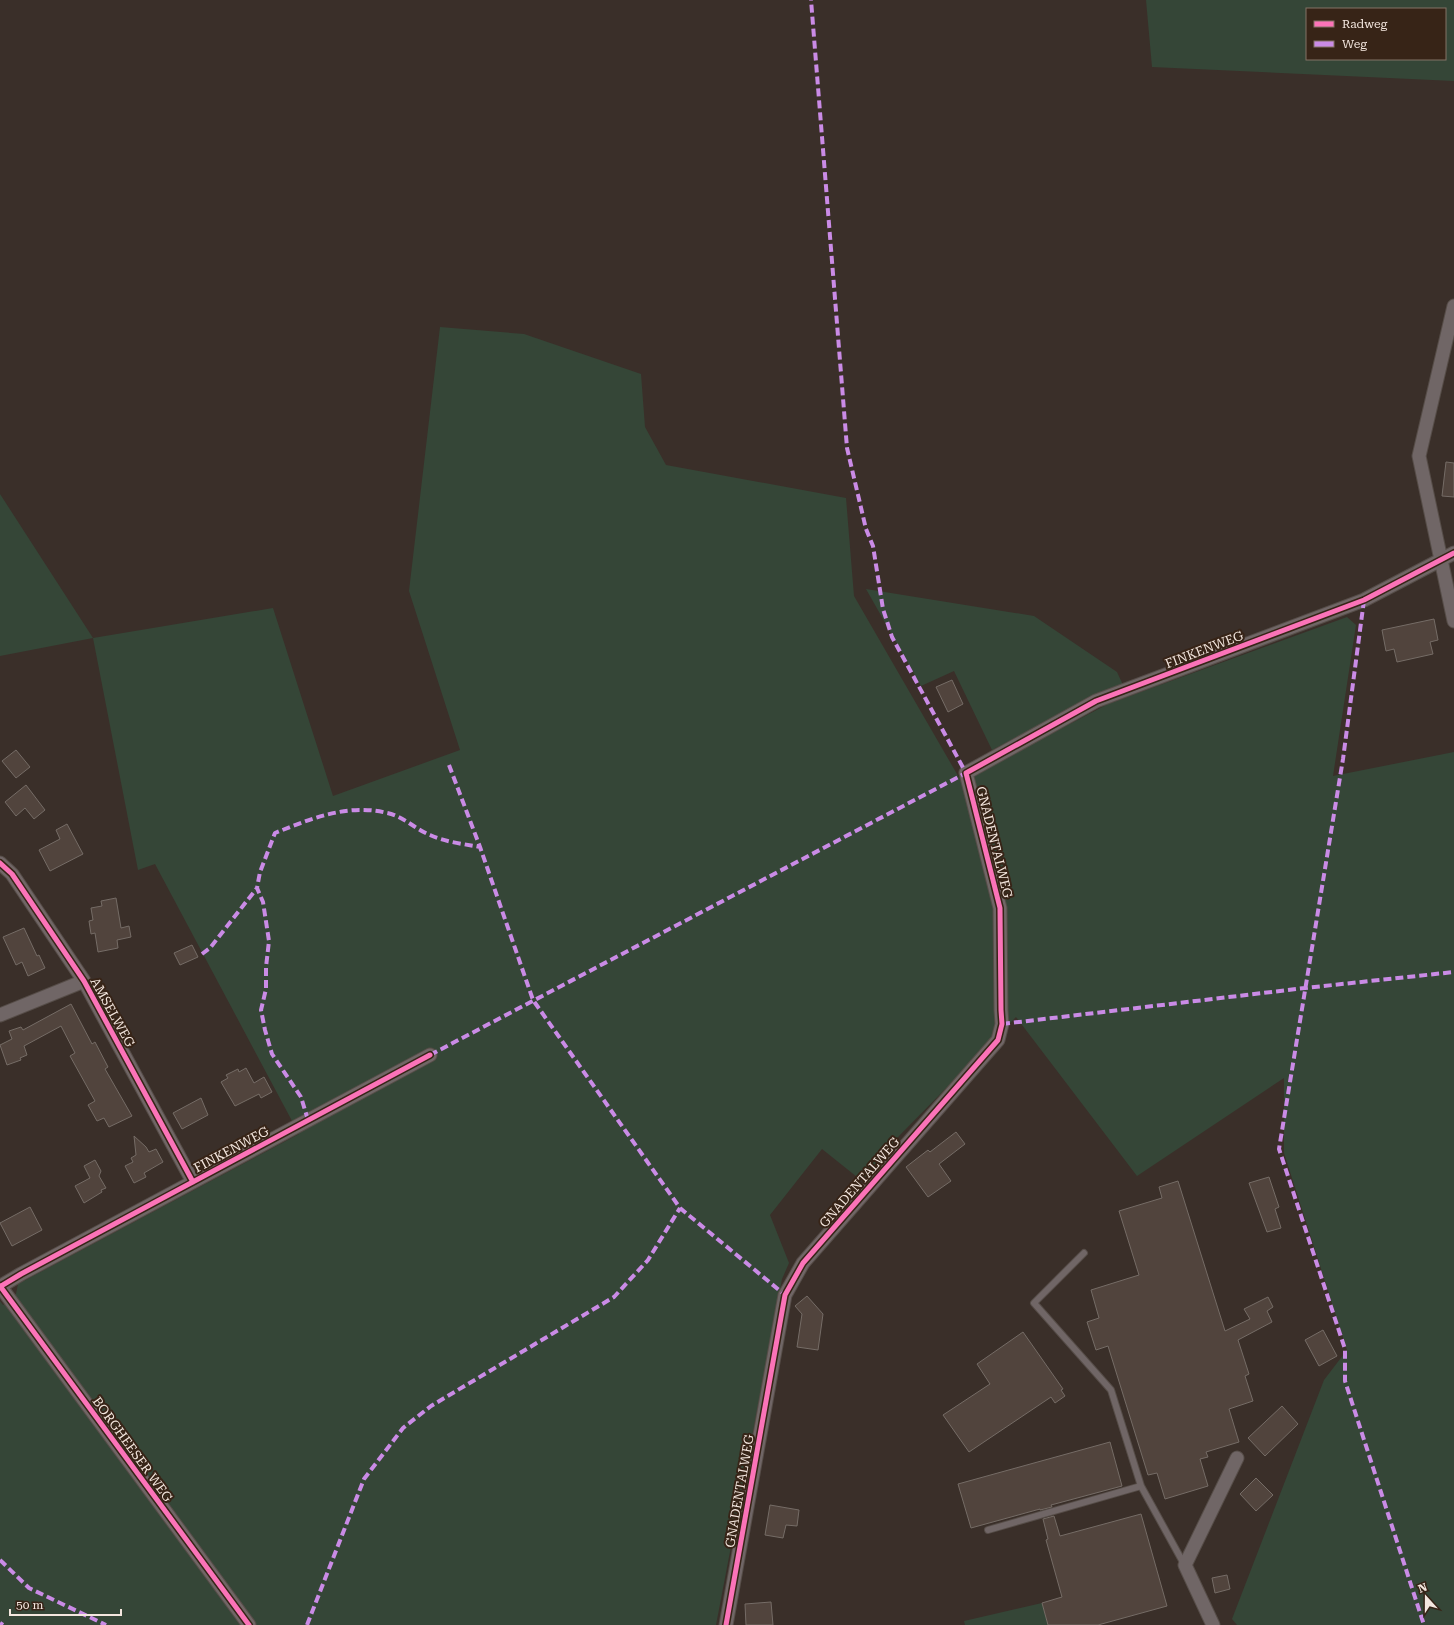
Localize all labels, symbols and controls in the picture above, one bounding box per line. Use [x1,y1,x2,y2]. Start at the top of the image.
legend [1306,8,1446,60]
text: Radweg [1342,17,1388,31]
text: Weg [1342,37,1367,51]
street label: FINKENWEG [1163,628,1245,671]
street label: GNADENTALWEG [973,785,1016,899]
street label: AMSELWEG [87,975,138,1050]
street label: FINKENWEG [191,1123,271,1175]
street label: GNADENTALWEG [816,1134,903,1230]
street label: BORGHEESER WEG [90,1394,176,1505]
street label: GNADENTALWEG [722,1433,757,1549]
north arrow [1406,1577,1446,1617]
text: N [1416,1580,1429,1596]
scale bar [10,1591,121,1617]
text: 50 m [16,1598,43,1612]

